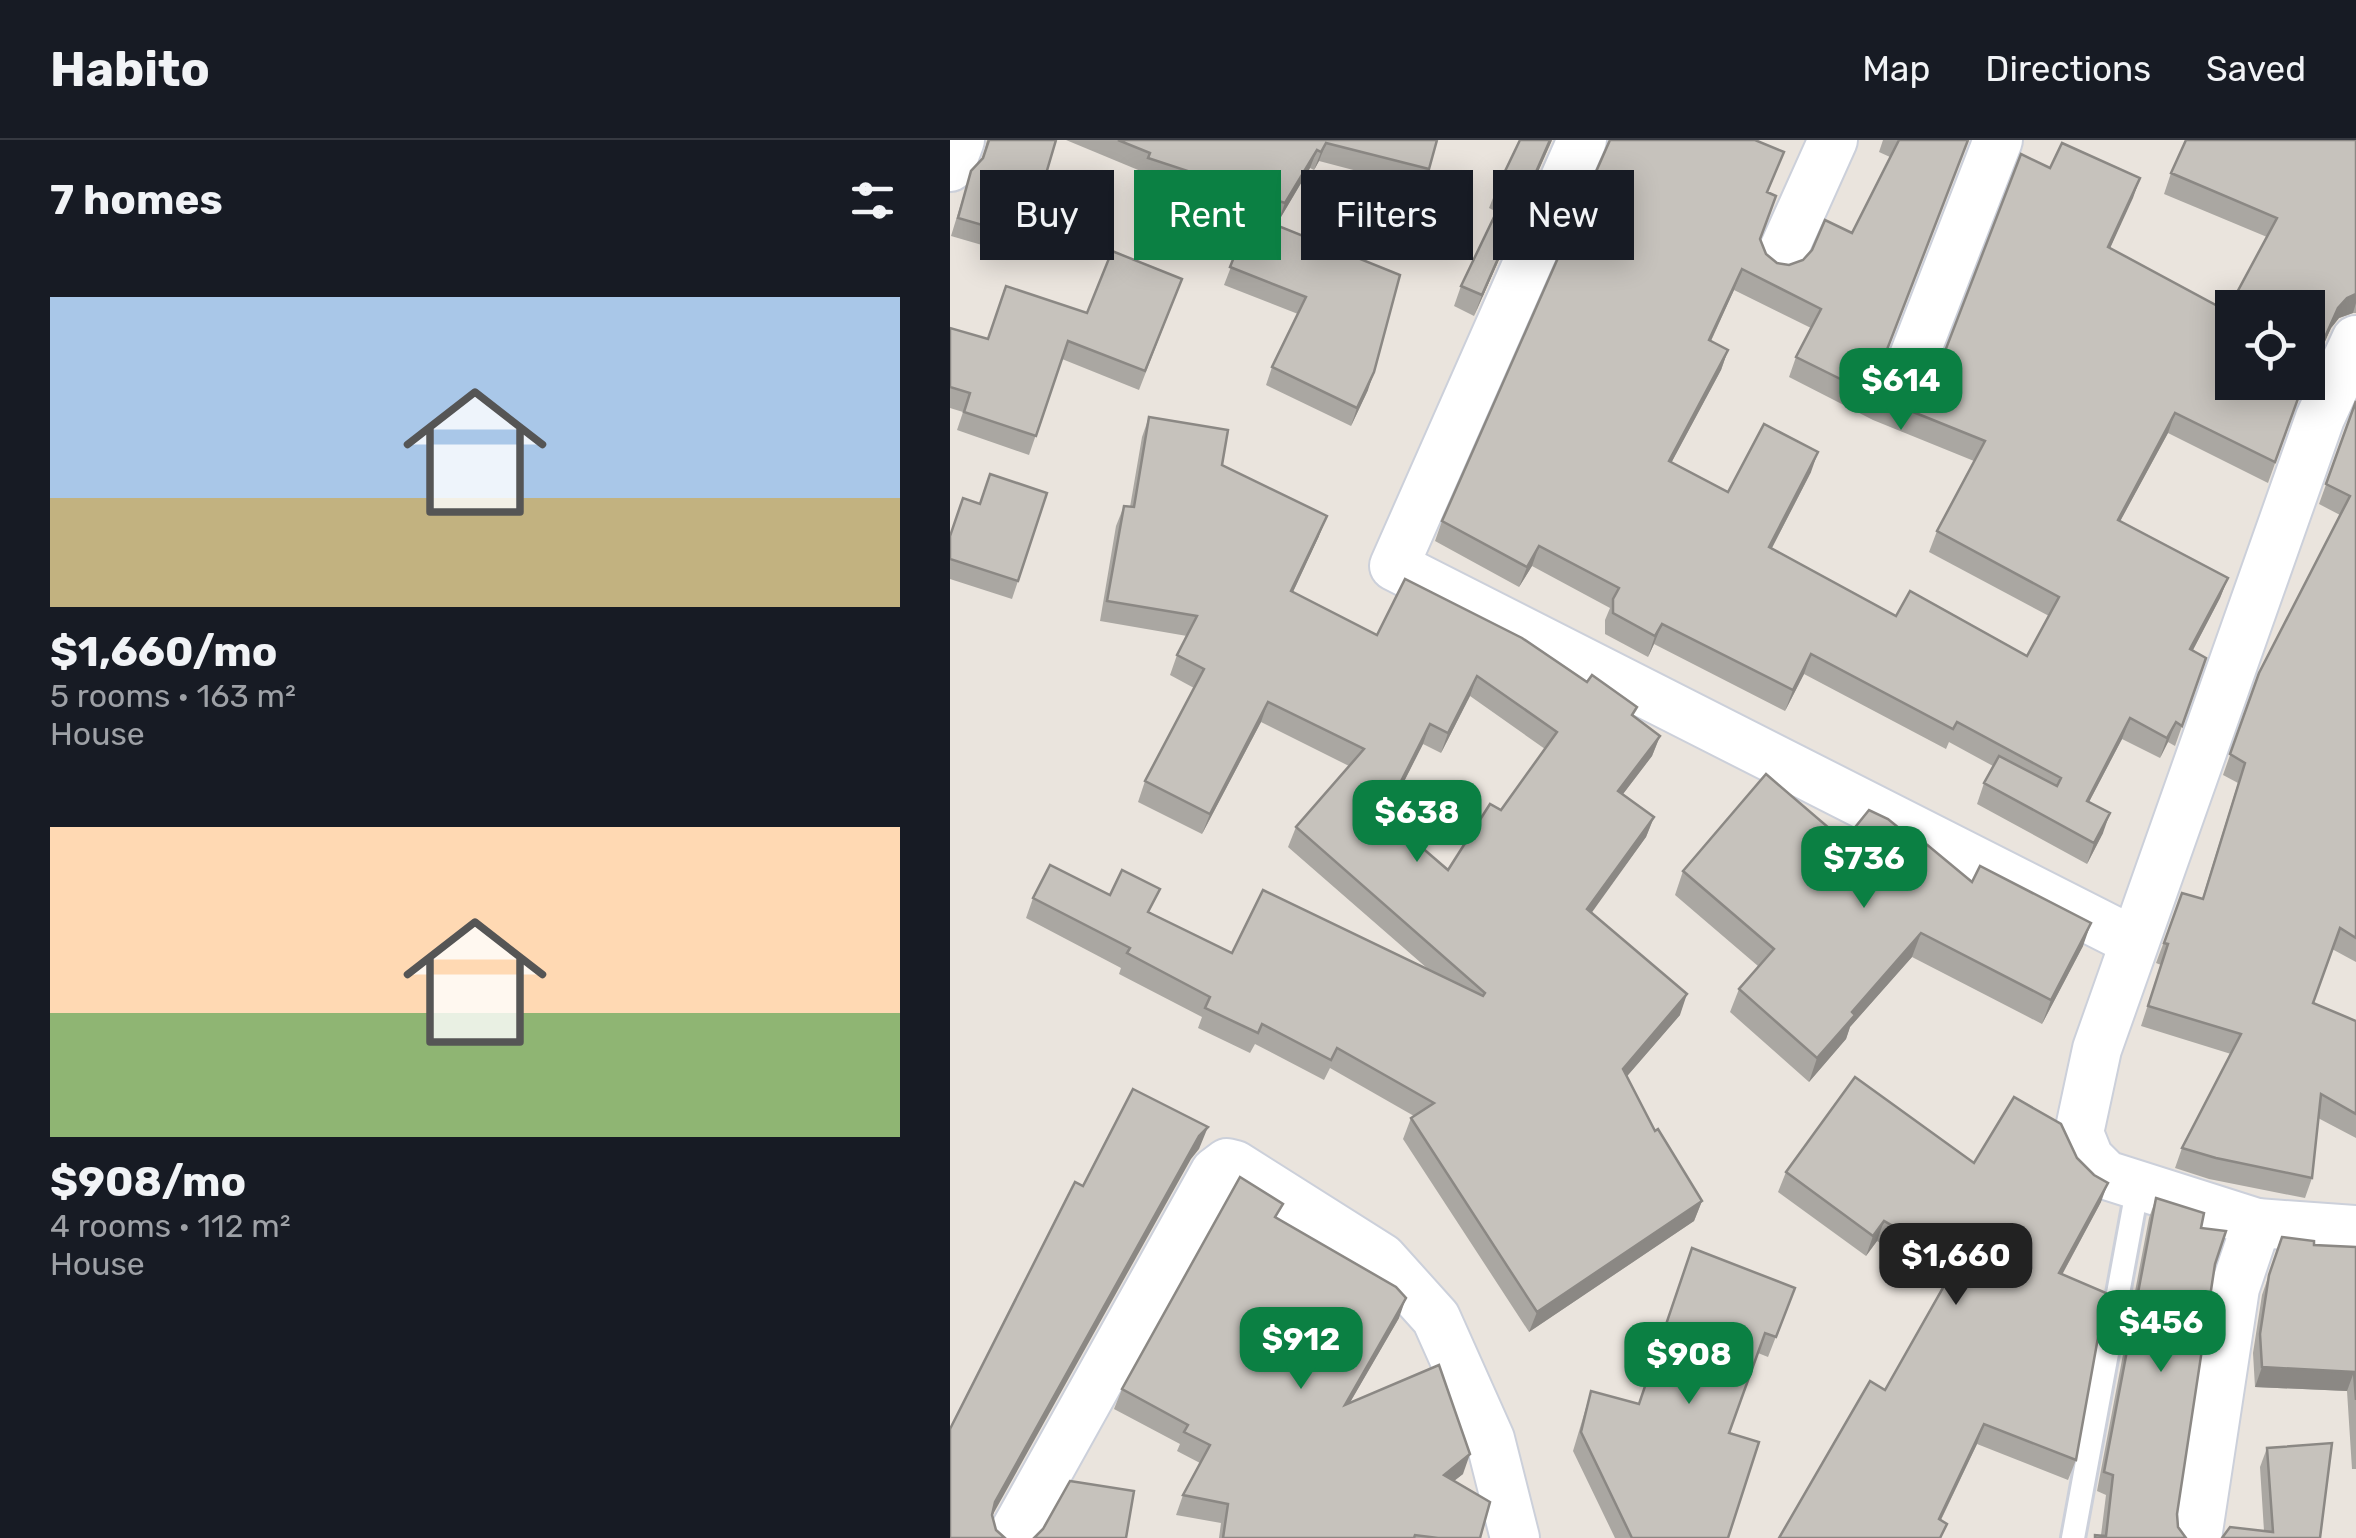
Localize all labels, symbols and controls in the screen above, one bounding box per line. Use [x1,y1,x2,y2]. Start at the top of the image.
text: Habito [50,41,210,98]
text: Map [1862,48,1930,90]
text: Directions [1985,48,2151,90]
text: Saved [2206,48,2306,90]
chip: Buy [980,170,1114,260]
chip: Rent [1134,170,1281,260]
chip: Filters [1301,170,1473,260]
chip: New [1493,170,1634,260]
icon: filters [845,173,900,228]
text: 7 homes [50,175,223,225]
map controls [2215,290,2325,400]
button: locate [2215,290,2325,400]
pin: $614 [1842,348,1960,433]
text: $614 [1861,361,1941,399]
icon: home [385,362,565,542]
text: $1,660/mo [50,627,277,677]
text: 5 rooms · 163 m² [50,677,296,715]
text: House [50,715,145,753]
pin: $638 [1358,780,1476,865]
text: $638 [1375,793,1459,831]
pin: $736 [1805,826,1923,911]
text: $736 [1823,839,1905,877]
icon: home [385,892,565,1072]
text: $908/mo [50,1157,246,1207]
text: 4 rooms · 112 m² [50,1207,291,1245]
pin: $1,660 [1875,1223,2037,1308]
text: $1,660 [1901,1236,2011,1274]
text: House [50,1245,145,1283]
pin: $456 [2102,1290,2220,1375]
text: $456 [2119,1303,2203,1341]
pin: $912 [1242,1307,1360,1392]
text: $912 [1262,1320,1340,1358]
pin: $908 [1630,1322,1748,1407]
text: $908 [1646,1335,1732,1373]

